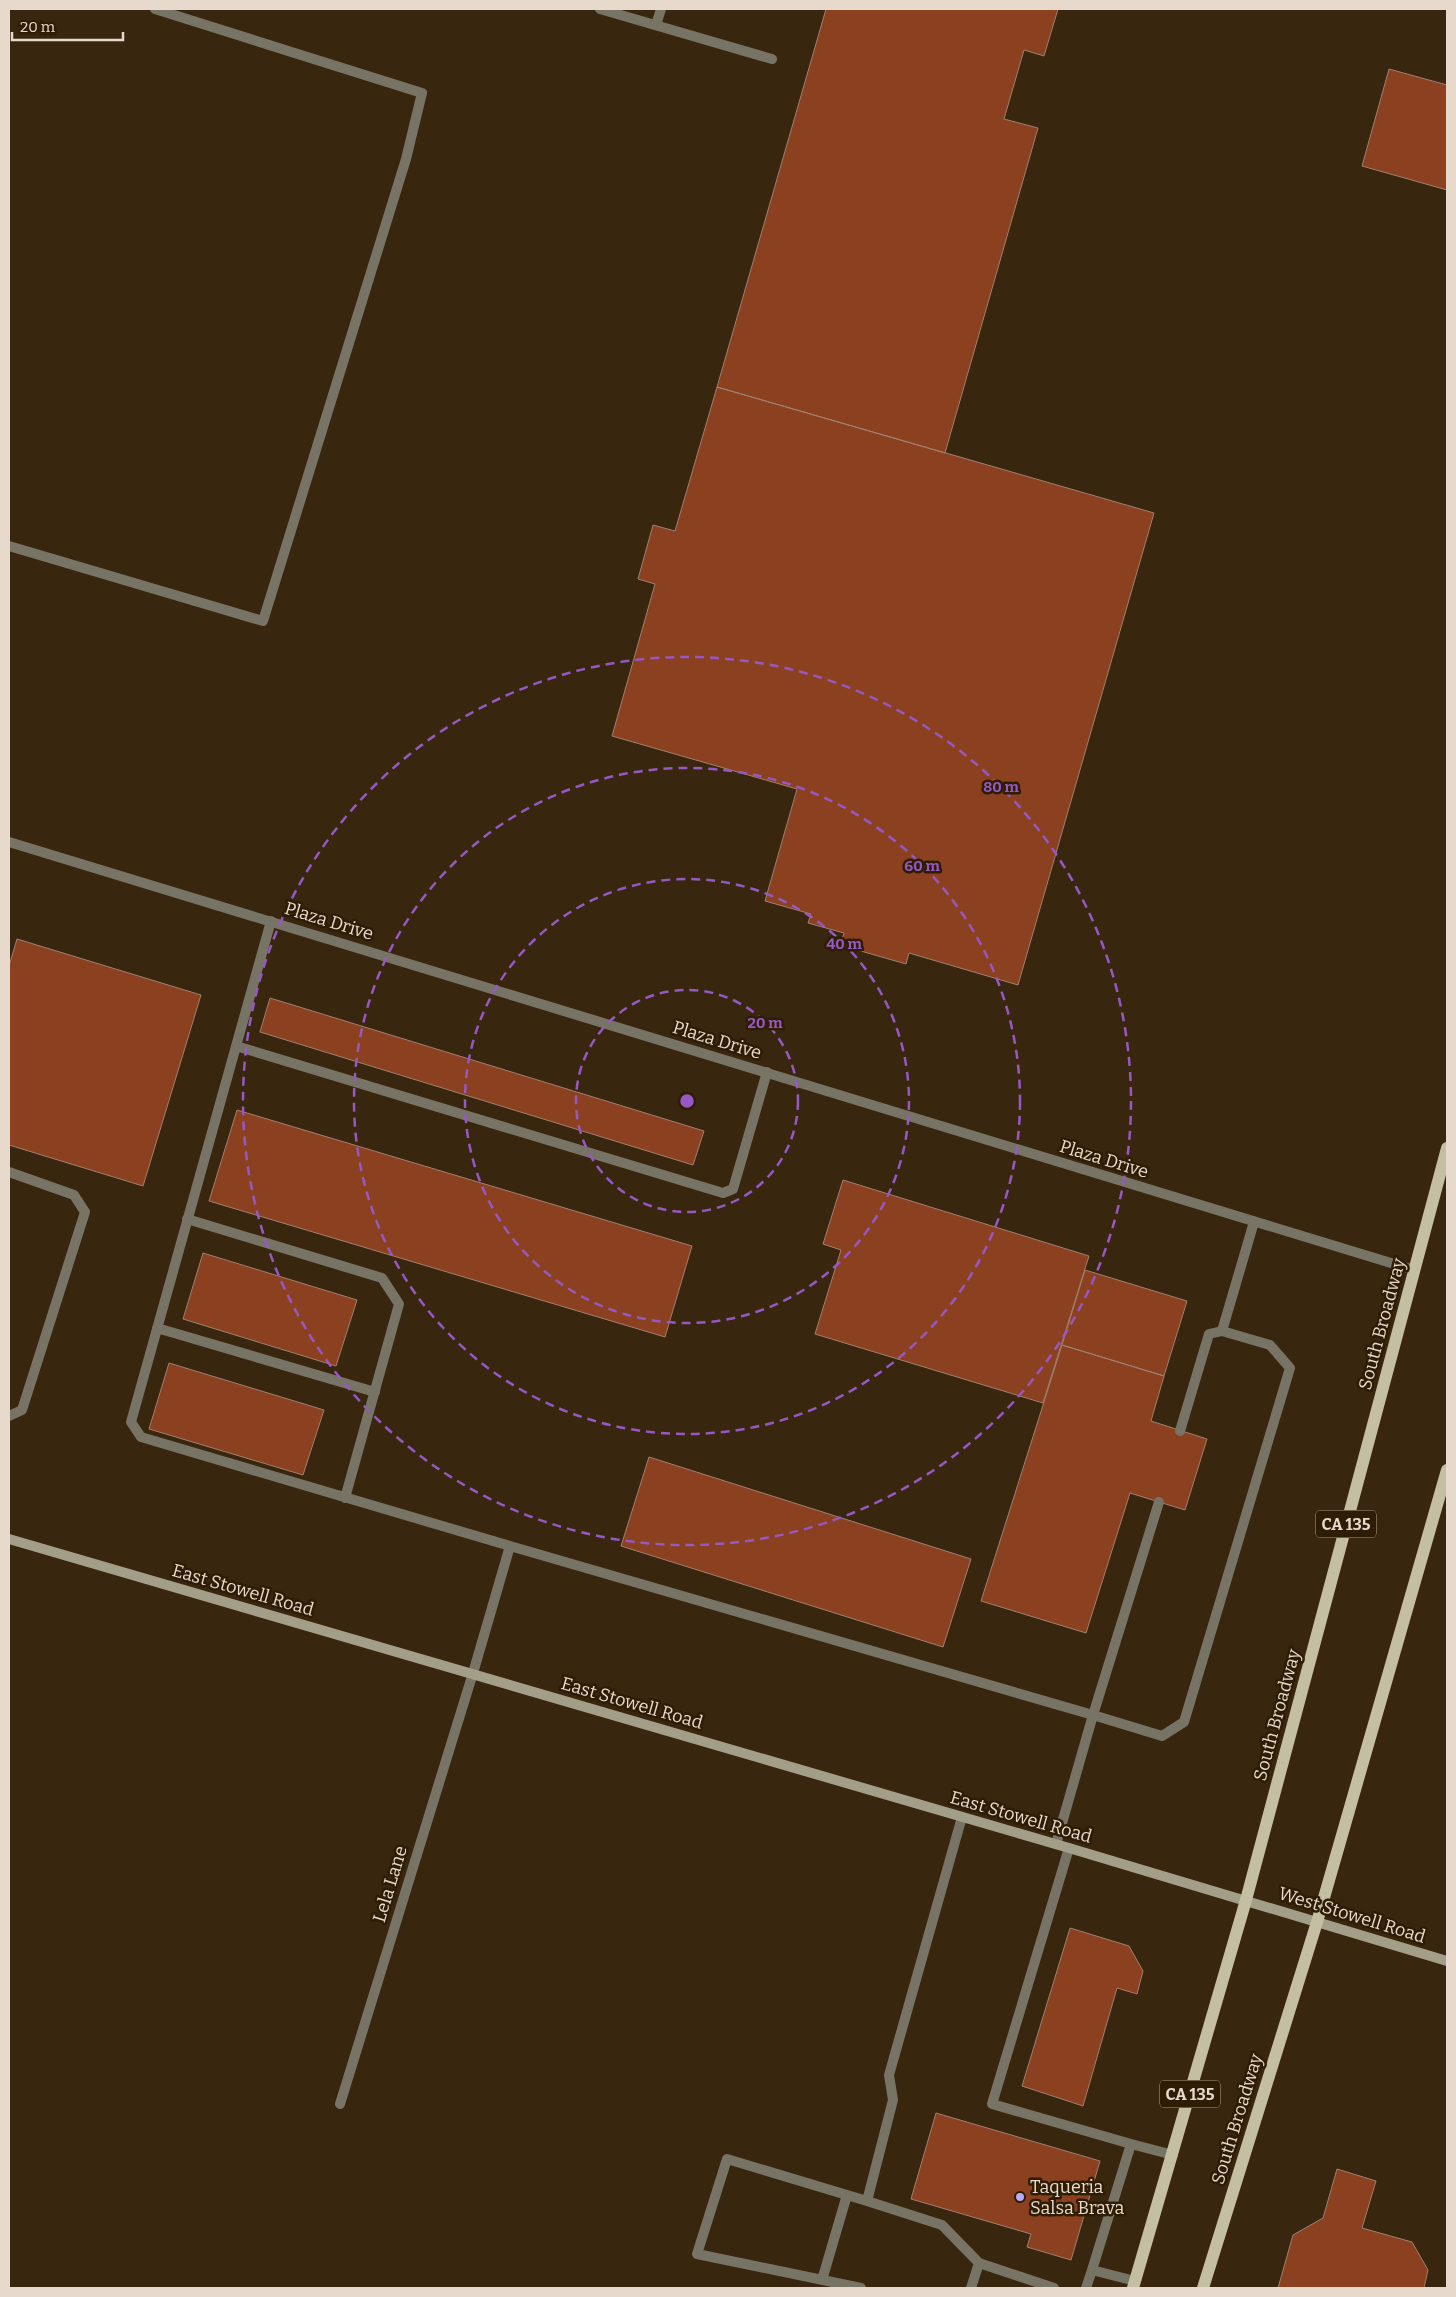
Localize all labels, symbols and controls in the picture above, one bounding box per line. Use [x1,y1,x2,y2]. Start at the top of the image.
scale bar [12,10,124,42]
text: 20 m [20,18,56,36]
text: 80 m [983,778,1019,796]
text: 60 m [904,857,940,875]
street label: Plaza Drive [282,897,376,945]
text: 40 m [826,935,863,953]
text: 20 m [748,1014,783,1032]
street label: Plaza Drive [670,1016,764,1064]
centre of rings [678,1092,696,1110]
street label: Plaza Drive [1057,1135,1151,1183]
street label: South Broadway [1354,1255,1410,1392]
road number: CA 135 [1316,1510,1376,1538]
street label: East Stowell Road [170,1559,317,1621]
street label: South Broadway [1249,1646,1305,1783]
street label: East Stowell Road [559,1672,706,1734]
street label: East Stowell Road [948,1786,1095,1848]
street label: Lela Lane [368,1843,412,1925]
street label: West Stowell Road [1276,1882,1429,1948]
street label: South Broadway [1207,2051,1267,2187]
road number: CA 135 [1160,2080,1220,2108]
place label: Taqueria Salsa Brava [1030,2176,1125,2219]
marker: Taqueria Salsa Brava [1014,2191,1026,2203]

